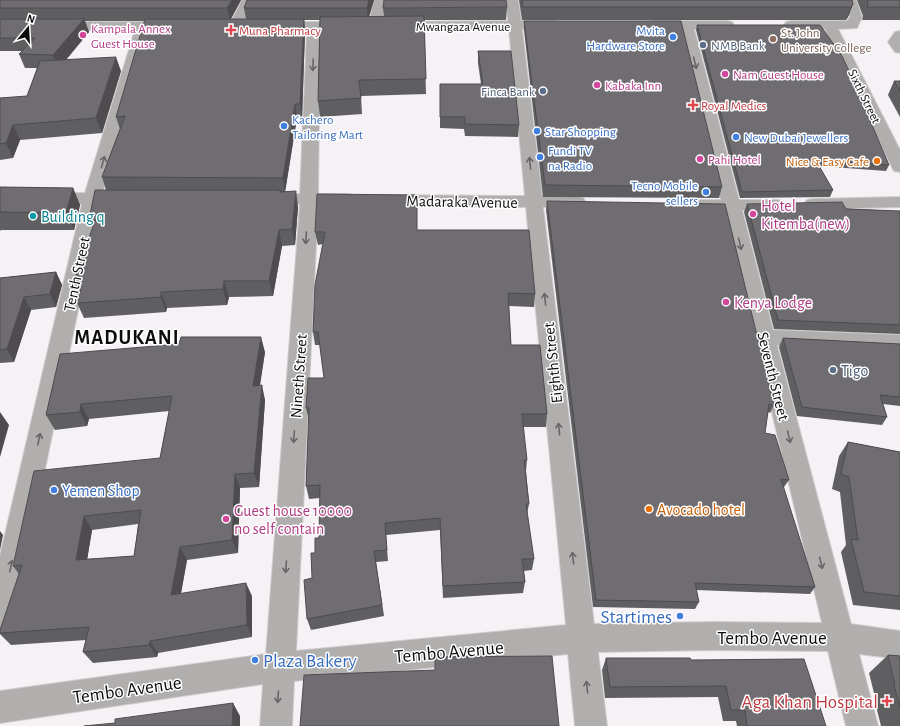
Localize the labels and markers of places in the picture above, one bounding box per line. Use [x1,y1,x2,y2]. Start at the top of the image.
place label: Kampala Annex Guest House [91,23,171,51]
marker: Muna Pharmacy [226,25,236,35]
place label: Muna Pharmacy [239,25,321,38]
place label: Mvita Hardware Store [586,25,665,53]
place label: St. John University College [781,27,872,55]
marker: Kampala Annex Guest House [78,30,88,40]
marker: Mvita Hardware Store [668,32,678,42]
marker: St. John University College [768,34,778,44]
marker: NMB Bank [698,40,708,50]
place label: NMB Bank [711,40,765,53]
marker: Nam Guest House [720,69,730,79]
place label: Nam Guest House [733,69,824,82]
marker: Kabaka Inn [592,80,602,90]
place label: Kabaka Inn [605,80,661,93]
place label: Finca Bank [481,86,535,99]
marker: Finca Bank [538,86,548,96]
marker: Royal Medics [688,100,698,110]
place label: Royal Medics [701,100,767,113]
place label: Kachero Tailoring Mart [292,114,363,142]
marker: Kachero Tailoring Mart [279,121,289,131]
marker: Star Shopping [532,126,542,136]
place label: Star Shopping [545,126,617,139]
marker: New Dubai Jewellers [731,132,741,142]
place label: New Dubai Jewellers [744,132,848,145]
place label: Fundi TV na Radio [548,145,593,173]
marker: Fundi TV na Radio [535,152,545,162]
marker: Pahi Hotel [695,154,705,164]
place label: Pahi Hotel [708,154,761,167]
place label: Nice & Easy Cafe [786,156,869,169]
marker: Nice & Easy Cafe [872,156,882,166]
place label: Tecno Mobile sellers [631,180,698,208]
marker: Tecno Mobile sellers [701,187,711,197]
place label: Hotel Kitemba(new) [761,198,850,232]
place label: Building q [41,209,105,225]
marker: Hotel Kitemba(new) [748,209,758,219]
marker: Building q [28,211,38,221]
place label: Kenya Lodge [734,295,812,312]
marker: Kenya Lodge [721,297,731,307]
place label: Tigo [841,363,869,379]
marker: Tigo [828,365,838,375]
place label: Yemen Shop [62,483,140,499]
marker: Yemen Shop [49,485,59,495]
place label: Avocado hotel [657,502,745,518]
place label: Guest house 10000 no self contain [234,503,352,537]
marker: Avocado hotel [644,504,654,514]
marker: Guest house 10000 no self contain [221,514,231,524]
place label: Startimes [601,608,672,627]
marker: Startimes [675,611,685,621]
place label: Plaza Bakery [263,652,357,671]
marker: Plaza Bakery [250,655,260,665]
place label: Aga Khan Hospital [742,693,878,712]
marker: Aga Khan Hospital [881,695,893,707]

